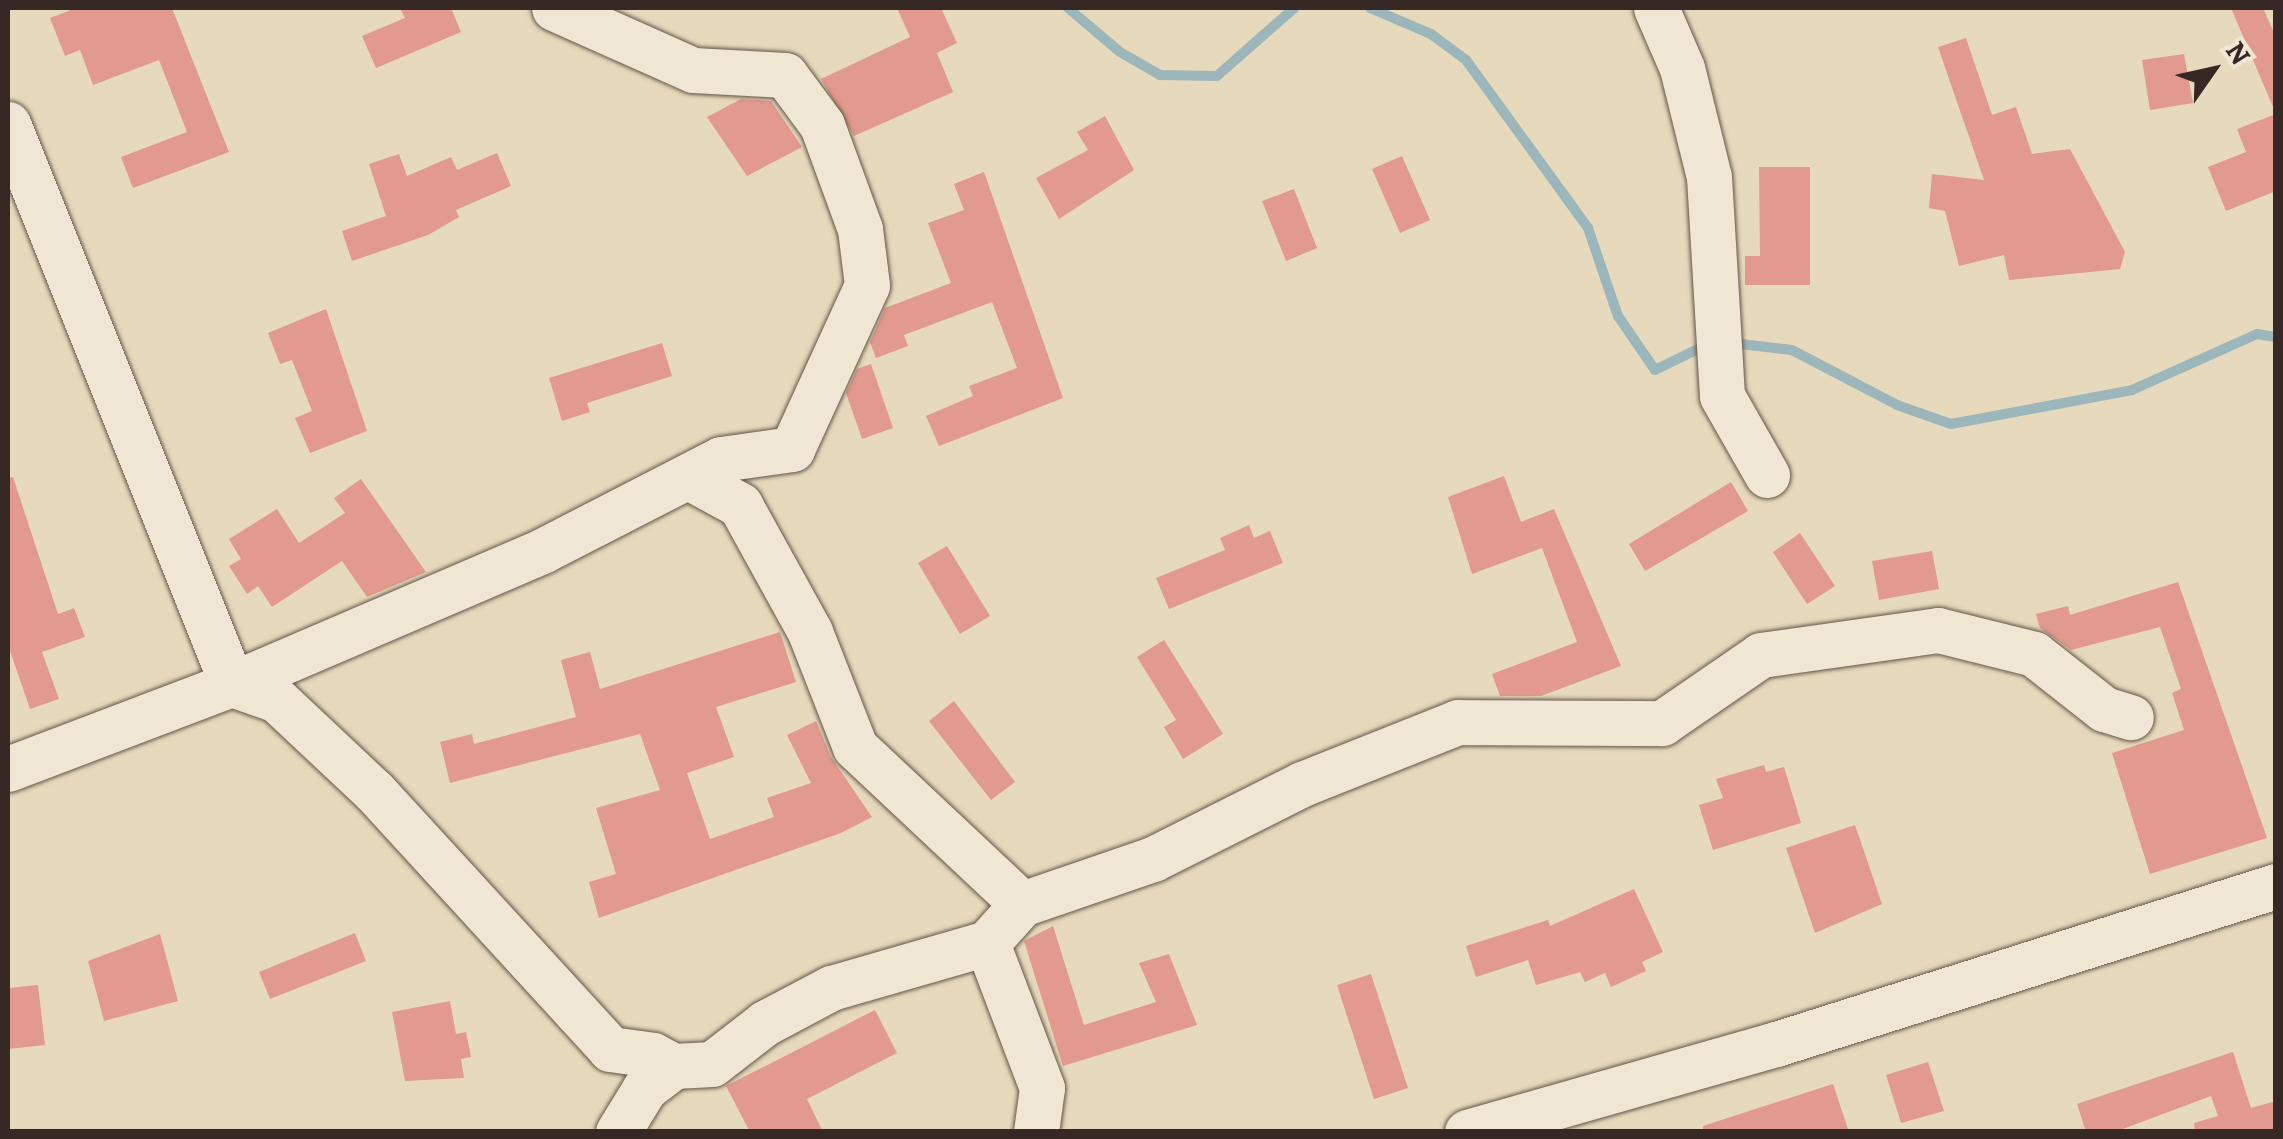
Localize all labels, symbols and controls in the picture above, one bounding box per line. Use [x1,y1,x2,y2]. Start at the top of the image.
north arrow [2163,20,2263,120]
text: N [2216,34,2259,72]

